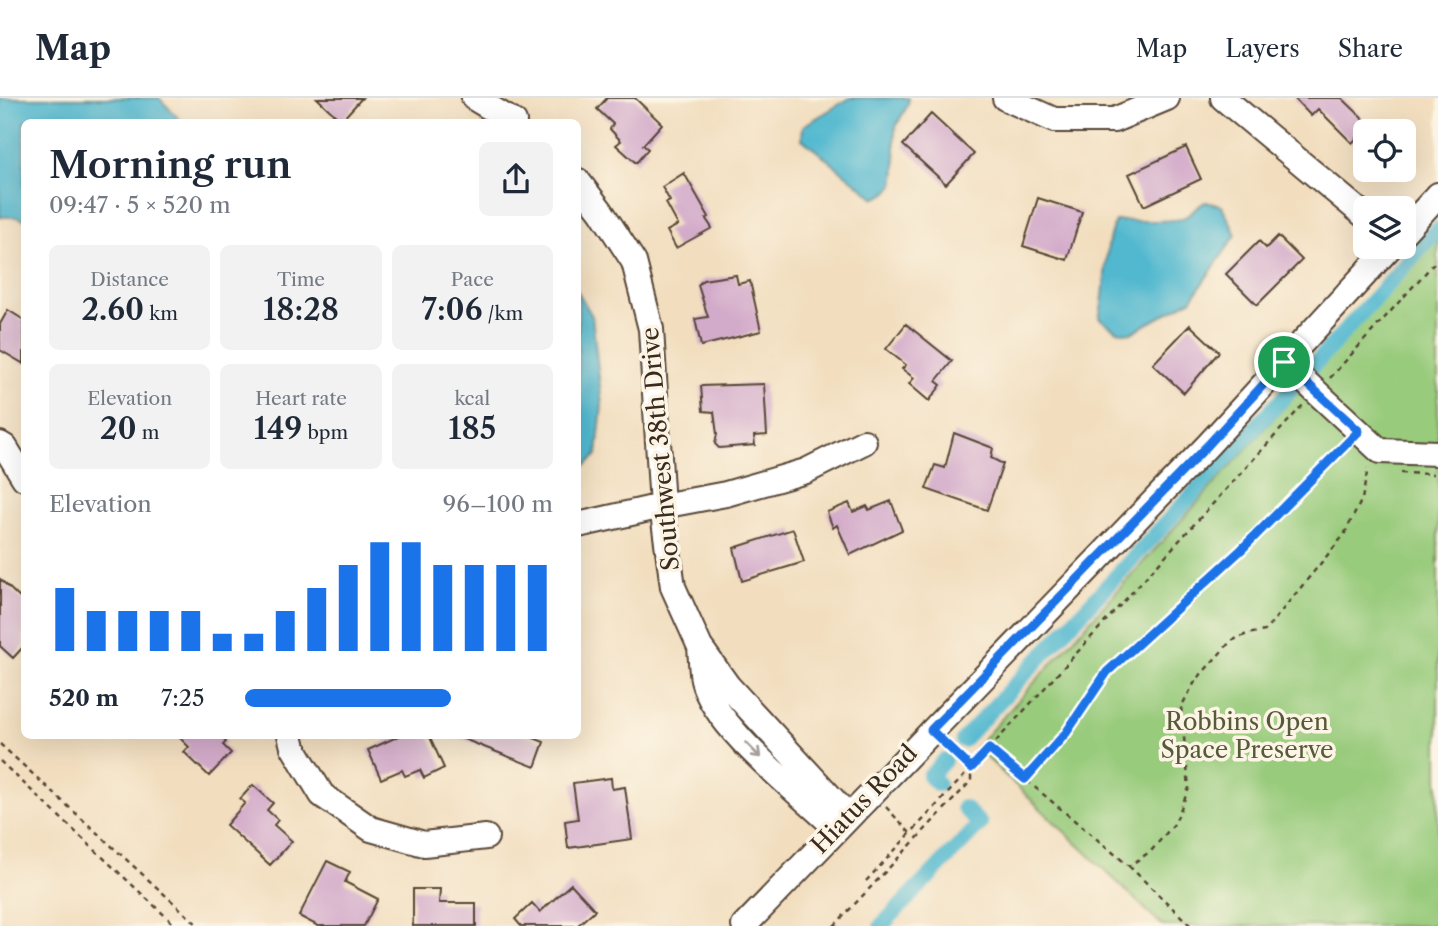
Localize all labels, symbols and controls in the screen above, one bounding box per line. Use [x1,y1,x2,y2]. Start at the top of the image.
text: Map [35,28,111,69]
text: Map [1136,34,1187,63]
text: Layers [1225,34,1300,63]
text: Share [1338,34,1403,63]
map controls [1353,119,1416,259]
button: locate [1353,119,1416,182]
text: Morning run [49,141,292,188]
button: share [479,142,553,216]
text: 09:47 · 5 × 520 m [49,191,231,219]
button: layers [1353,196,1416,259]
text: Distance [90,268,169,291]
text: Time [277,268,325,291]
text: Pace [451,268,494,291]
text: 2.60 [81,291,144,328]
text: 18:28 [263,291,339,328]
text: 7:06 [422,291,483,328]
text: km [144,302,178,325]
text: /km [483,302,523,325]
street label: Southwest 38th Drive [635,326,685,572]
pin [1254,332,1314,392]
icon: arrive [1265,343,1303,381]
text: Elevation [87,387,172,410]
text: Heart rate [255,387,347,410]
text: kcal [454,387,490,410]
text: 20 [100,410,137,447]
text: 149 [254,410,302,447]
text: 185 [448,410,496,447]
text: m [137,421,159,444]
text: bpm [302,421,348,444]
text: Elevation [49,490,152,518]
text: 96–100 m [443,490,553,518]
text: 520 m [49,684,119,712]
text: 7:25 [161,684,205,712]
park label: Robbins Open Space Preserve [1160,707,1334,764]
street label: Hiatus Road [805,738,923,859]
one-way arrow [745,742,762,759]

